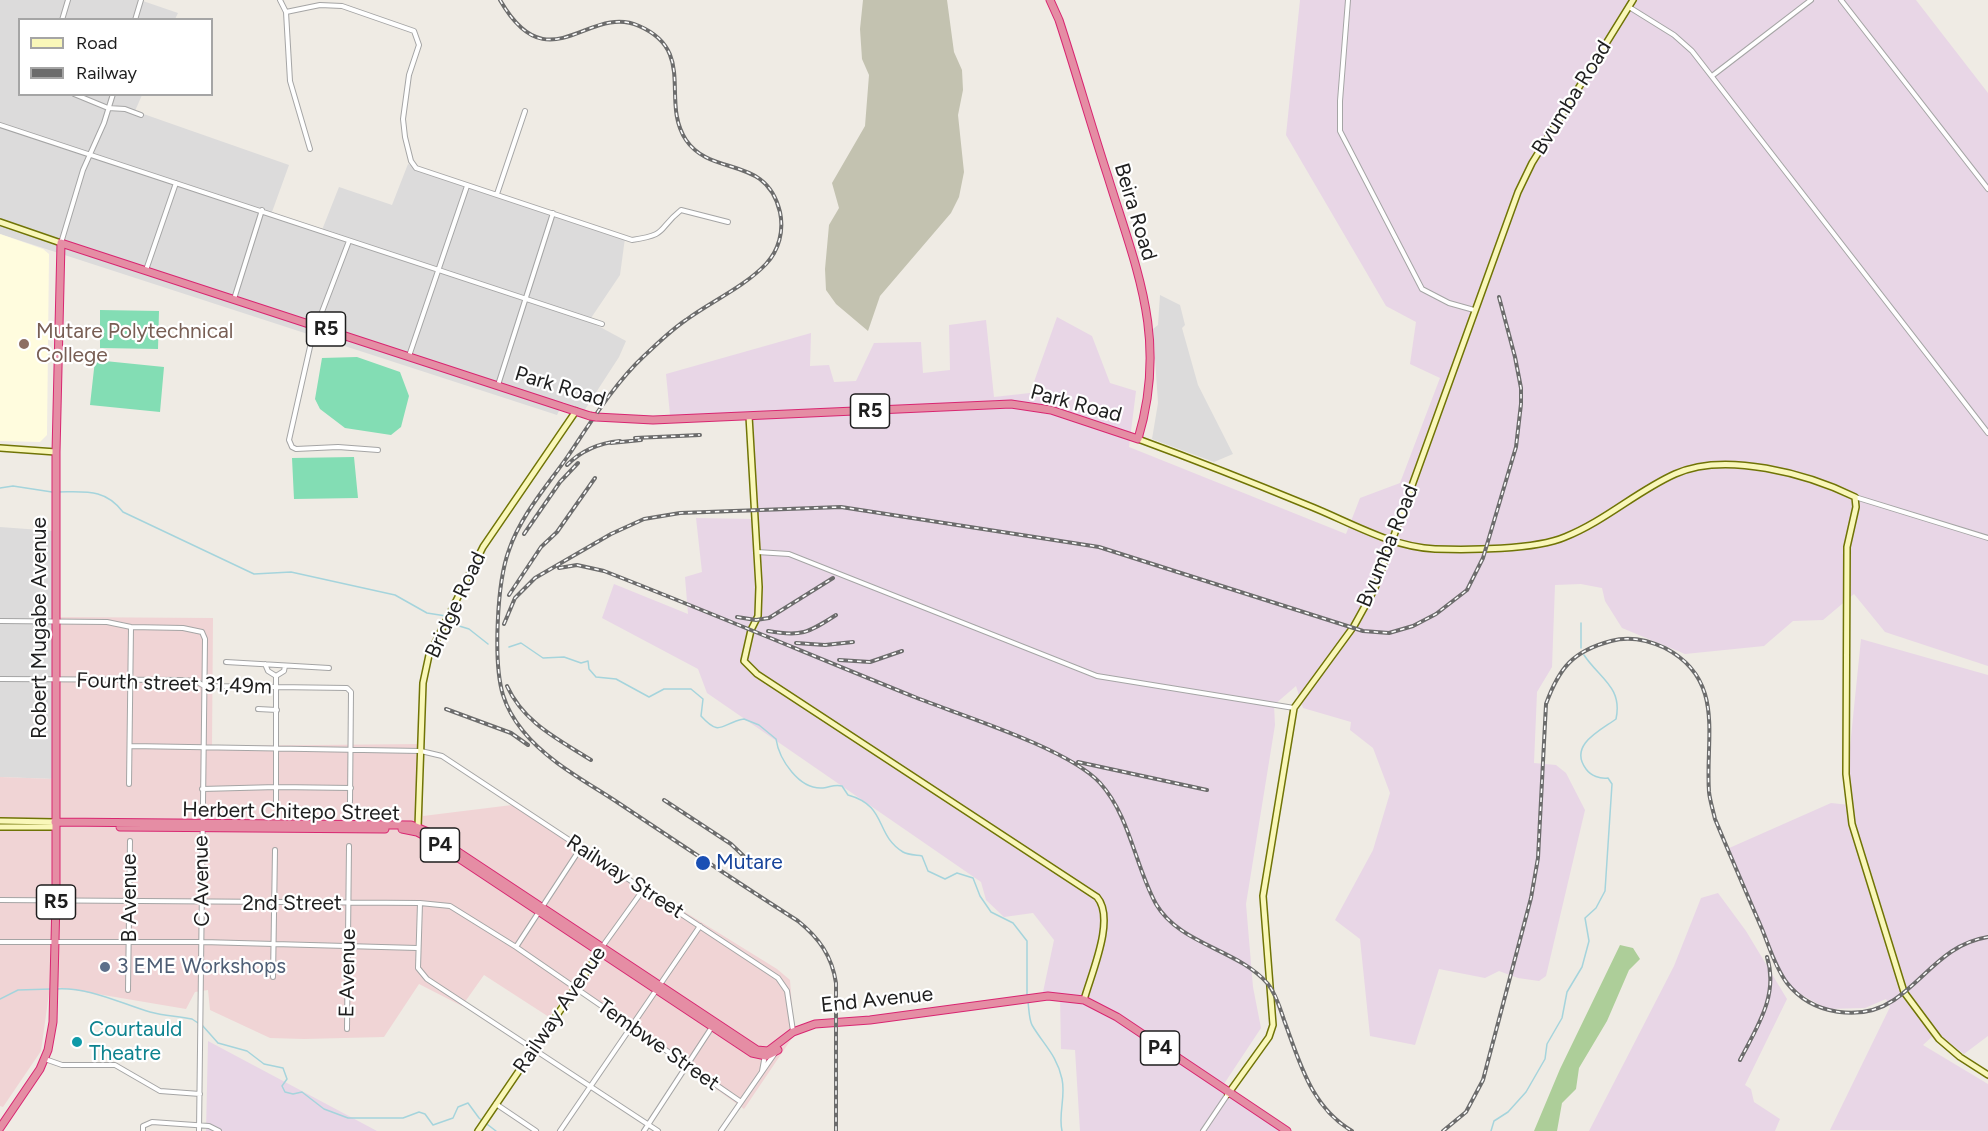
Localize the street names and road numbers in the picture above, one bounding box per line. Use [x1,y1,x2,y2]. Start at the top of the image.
street label: Bvumba Road [1527,36,1617,160]
street label: Beira Road [1108,160,1162,264]
road number: R5 [306,312,346,346]
street label: Park Road [512,361,608,413]
street label: Park Road [1028,380,1124,428]
road number: R5 [850,394,890,428]
street label: Bvumba Road [1352,481,1424,611]
street label: Robert Mugabe Avenue [27,517,53,739]
street label: Bridge Road [420,548,492,662]
street label: Fourth street 31,49m [76,668,272,700]
street label: Herbert Chitepo Street [182,797,400,827]
road number: P4 [420,828,460,862]
street label: Railway Street [561,830,689,924]
street label: C Avenue [189,835,215,927]
street label: B Avenue [117,853,143,943]
road number: R5 [36,885,76,919]
street label: 2nd Street [242,891,342,917]
street label: E Avenue [335,928,361,1018]
street label: Railway Avenue [508,942,612,1078]
street label: End Avenue [820,982,934,1018]
street label: Tembwe Street [592,994,724,1096]
road number: P4 [1140,1031,1180,1065]

